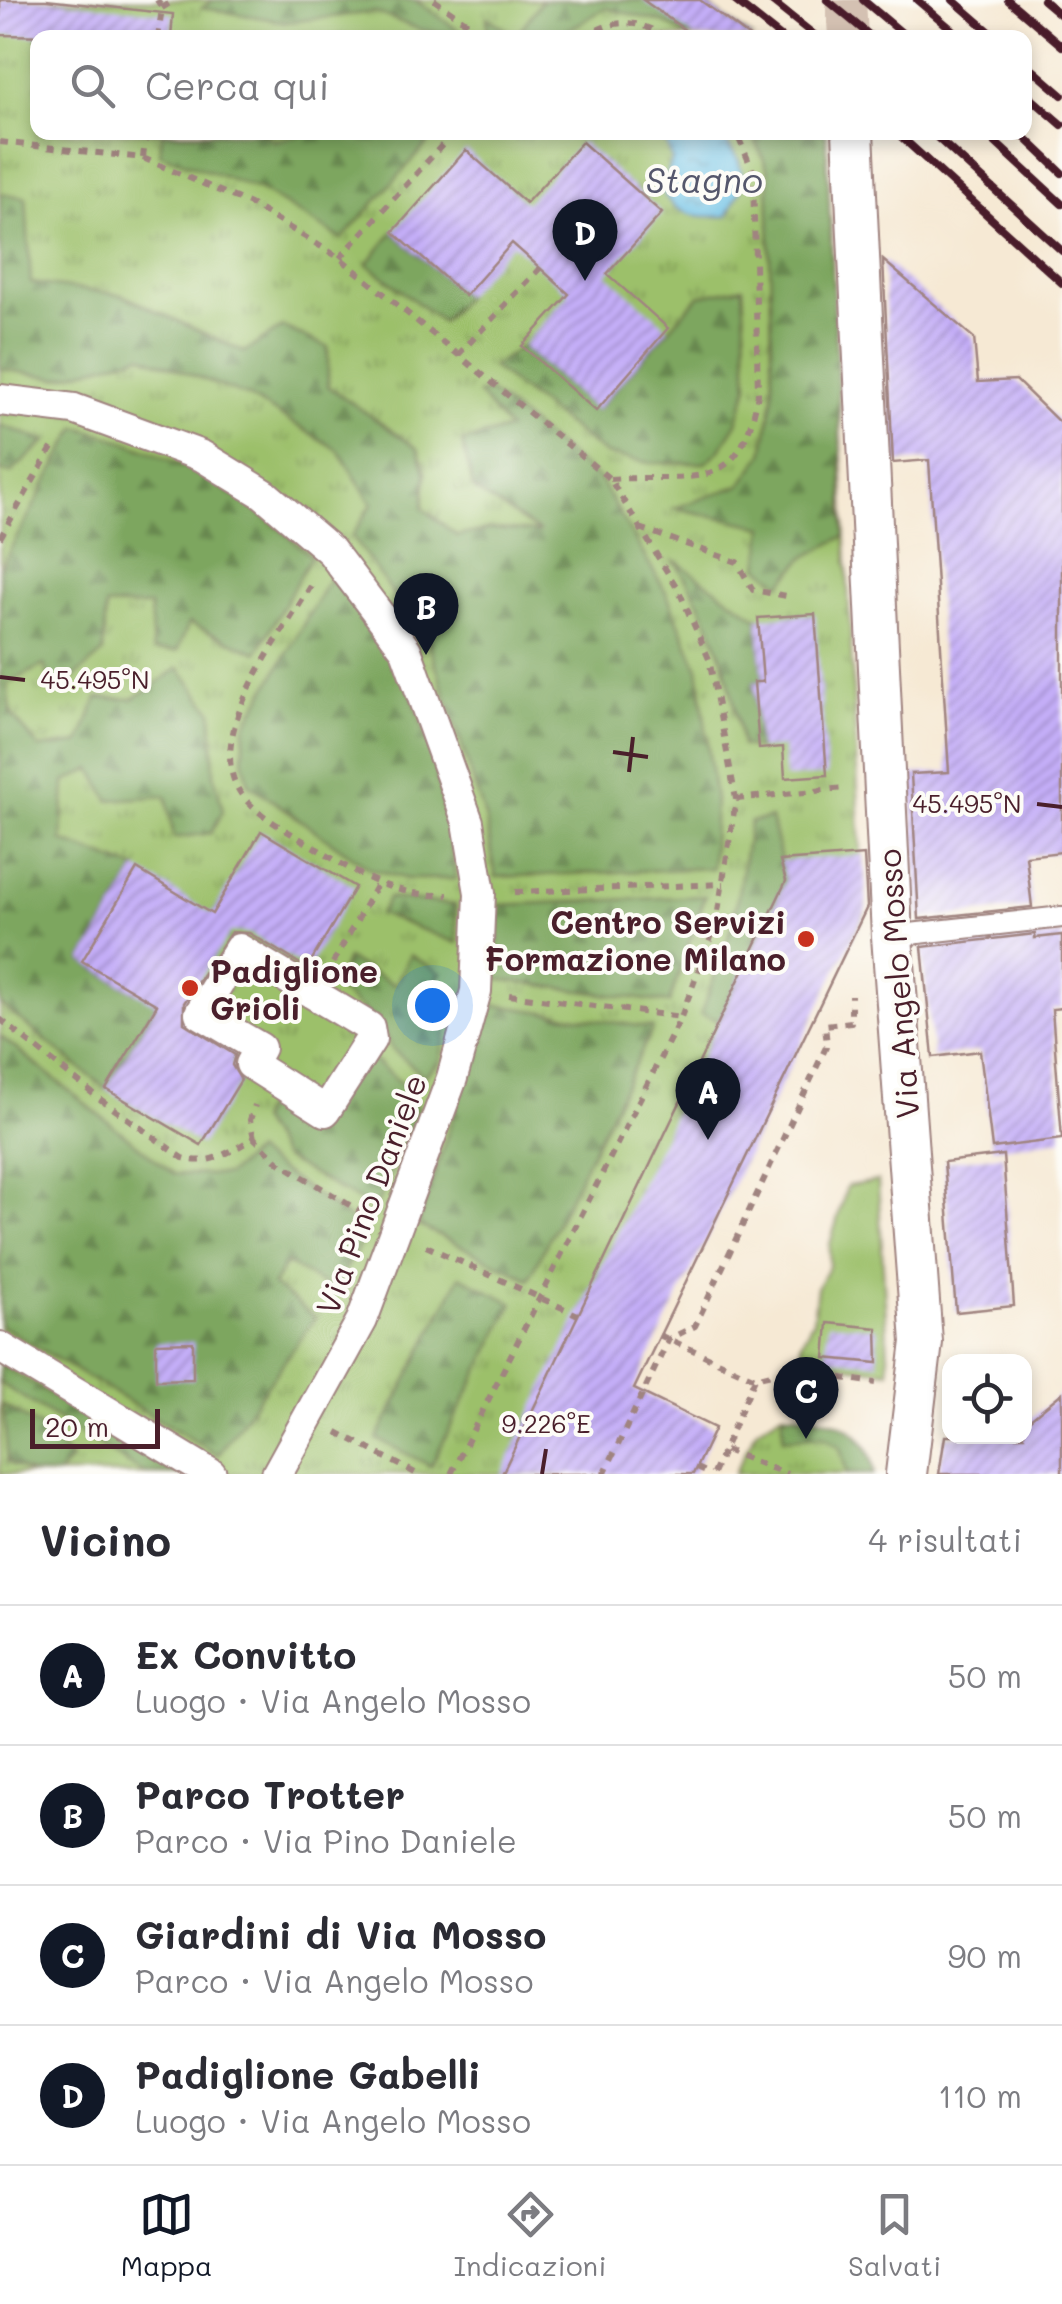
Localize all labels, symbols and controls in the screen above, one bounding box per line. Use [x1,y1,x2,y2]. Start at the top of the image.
search box [30,30,1032,140]
icon: search [65,58,120,113]
text: Cerca qui [145,60,330,110]
water label: Stagno [645,156,763,202]
pin: D [552,198,618,281]
pin: B [394,572,458,655]
text: 45.495°N [41,663,149,695]
text: 45.495°N [913,787,1021,819]
street label: Via Angelo Mosso [867,848,927,1120]
place label: Centro Servizi Formazione Milano [484,900,786,979]
marker: Centro Servizi Formazione Milano [795,928,817,950]
place label: Padiglione Grioli [210,949,378,1028]
marker: Padiglione Grioli [179,977,201,999]
your location [407,980,458,1031]
pin: A [676,1058,740,1140]
street label: Via Pino Daniele [305,1068,435,1320]
map controls [942,1354,1032,1444]
button: locate [942,1354,1032,1444]
pin: C [774,1356,838,1439]
scale bar [30,1404,160,1448]
text: 9.226°E [501,1407,591,1439]
text: 20 m [45,1408,109,1444]
text: Vicino [40,1512,171,1567]
text: 4 risultati [868,1518,1022,1560]
text: Ex Convitto [135,1629,356,1679]
text: A [61,1654,84,1696]
text: 50 m [948,1654,1022,1696]
text: Luogo · Via Angelo Mosso [135,1679,531,1721]
text: Parco Trotter [135,1769,405,1819]
text: B [62,1794,83,1836]
text: 50 m [948,1794,1022,1836]
text: Parco · Via Pino Daniele [135,1819,517,1861]
text: Giardini di Via Mosso [135,1909,546,1959]
text: C [61,1934,84,1976]
text: 90 m [948,1934,1022,1976]
text: Parco · Via Angelo Mosso [135,1959,533,2001]
text: Padiglione Gabelli [135,2049,481,2099]
text: D [61,2074,84,2116]
text: 110 m [938,2074,1022,2116]
text: Luogo · Via Angelo Mosso [135,2099,531,2141]
tab: Mappa [121,2187,212,2283]
tab: Indicazioni [454,2187,607,2283]
tab: Salvati [848,2187,941,2283]

